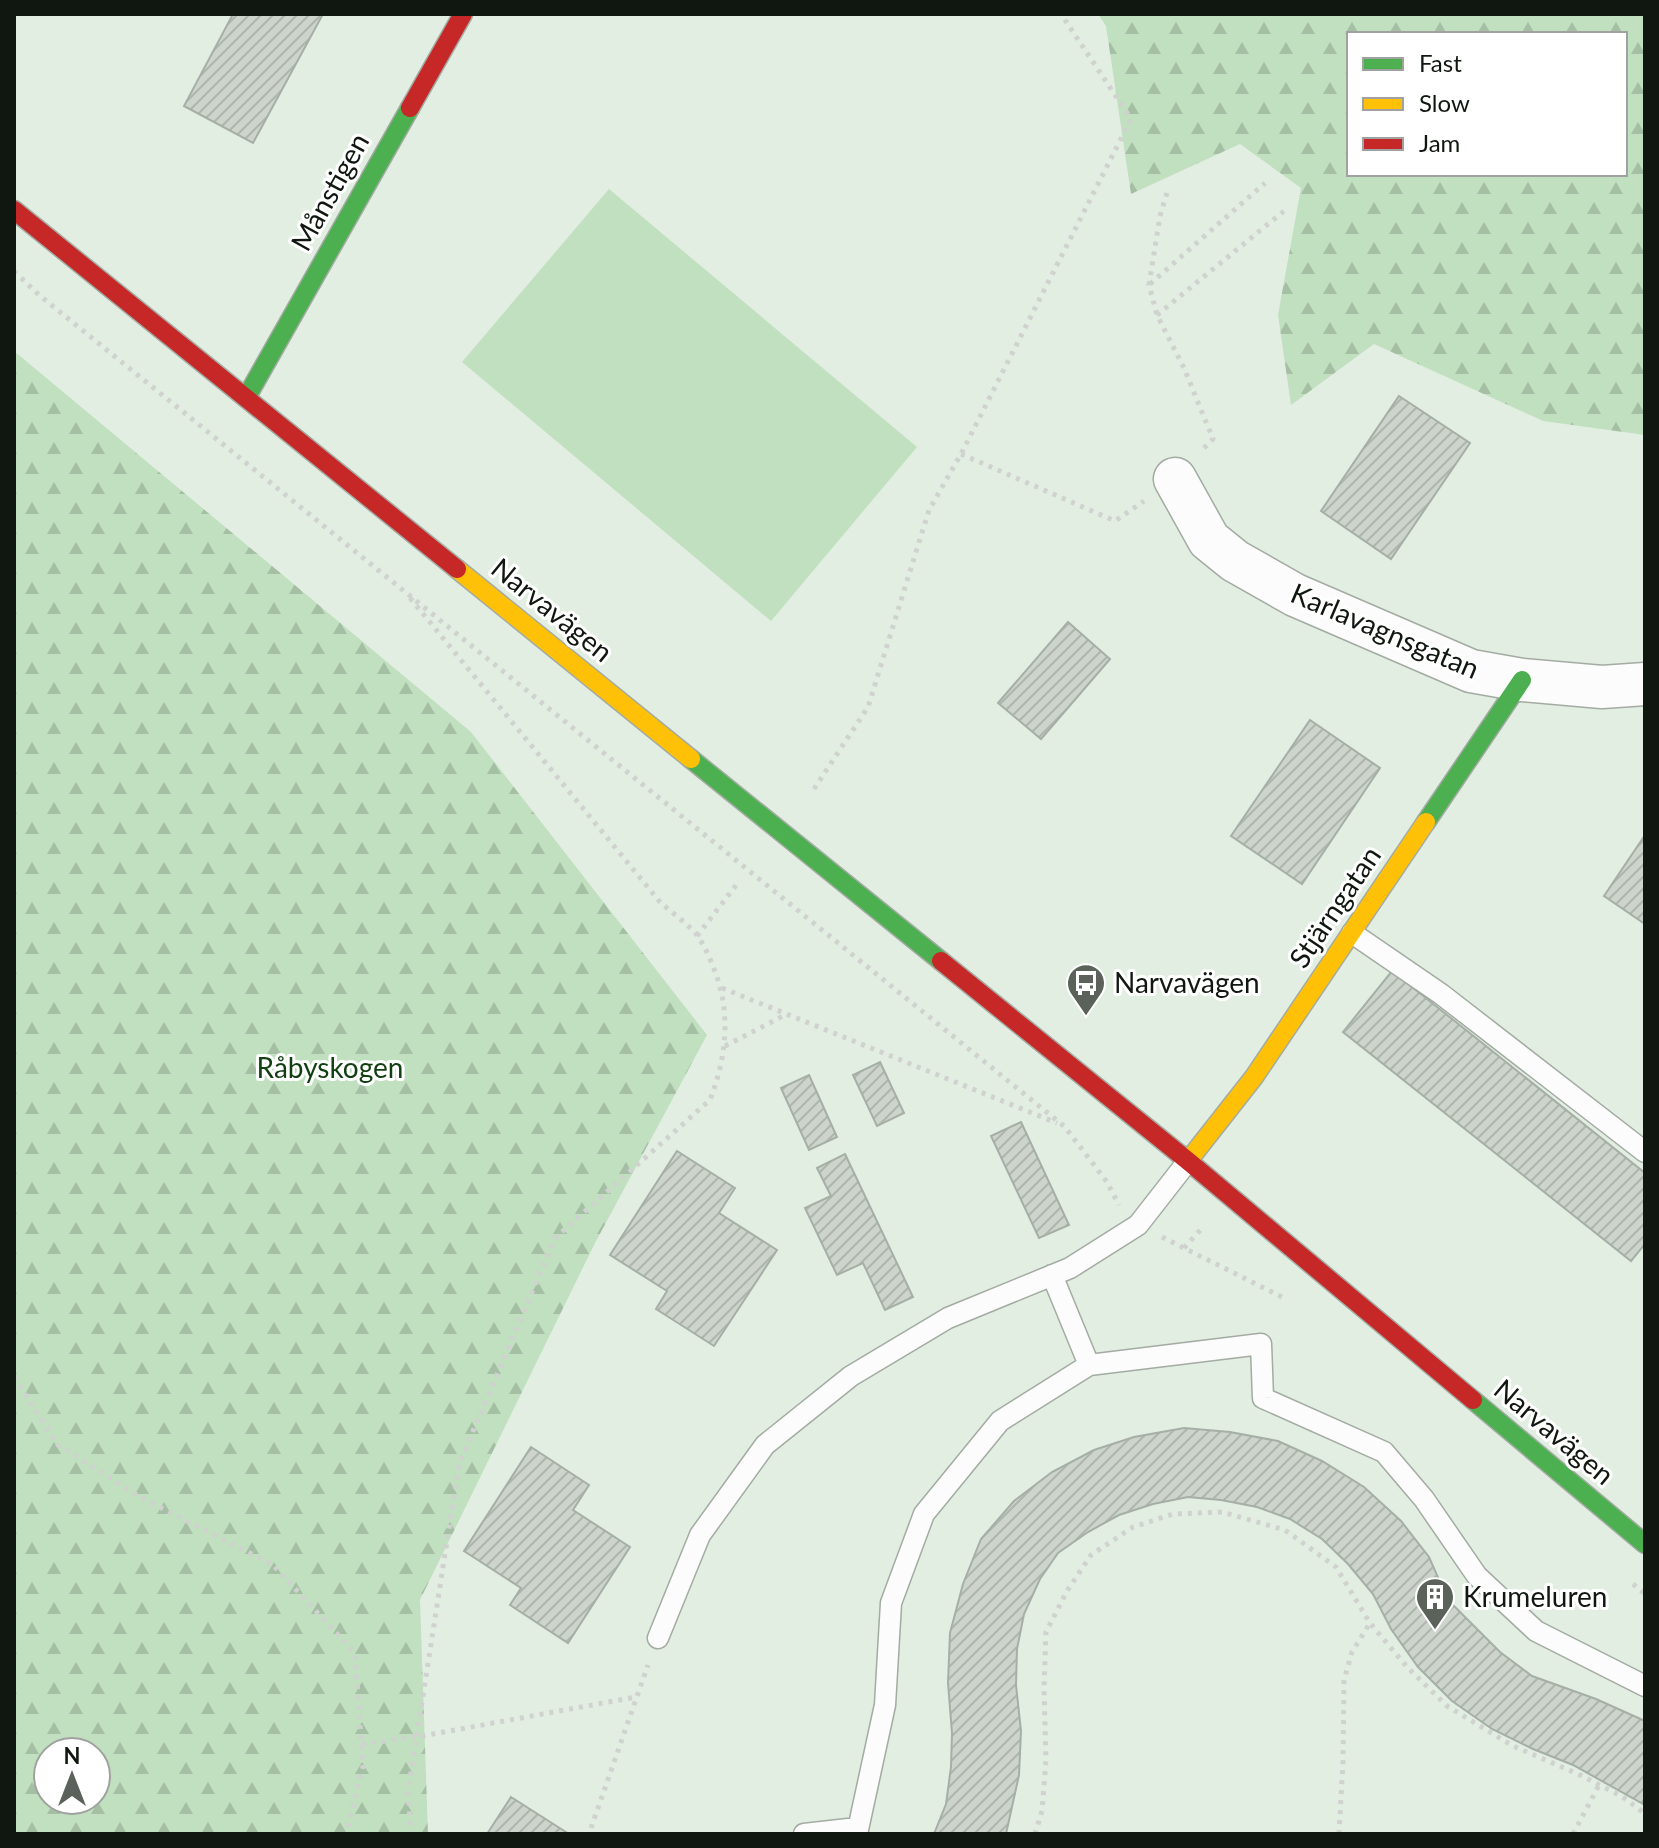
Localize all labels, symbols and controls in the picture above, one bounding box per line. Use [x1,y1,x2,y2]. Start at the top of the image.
legend [1347,32,1627,176]
text: Fast [1419,48,1462,77]
text: Slow [1419,88,1470,117]
street label: Månstigen [283,127,375,256]
text: Jam [1419,128,1460,157]
street label: Narvavägen [485,550,620,668]
street label: Karlavagnsgatan [1286,575,1485,685]
street label: Stjärngatan [1281,839,1387,974]
bus stop icon: Narvavägen [1065,962,1107,1017]
place label: Narvavägen [1114,965,1260,999]
park label: Råbyskogen [257,1050,403,1084]
street label: Narvavägen [1488,1371,1621,1491]
building icon: Krumeluren [1414,1576,1456,1631]
place label: Krumeluren [1463,1579,1607,1613]
north arrow [32,1736,112,1816]
text: N [64,1742,80,1769]

